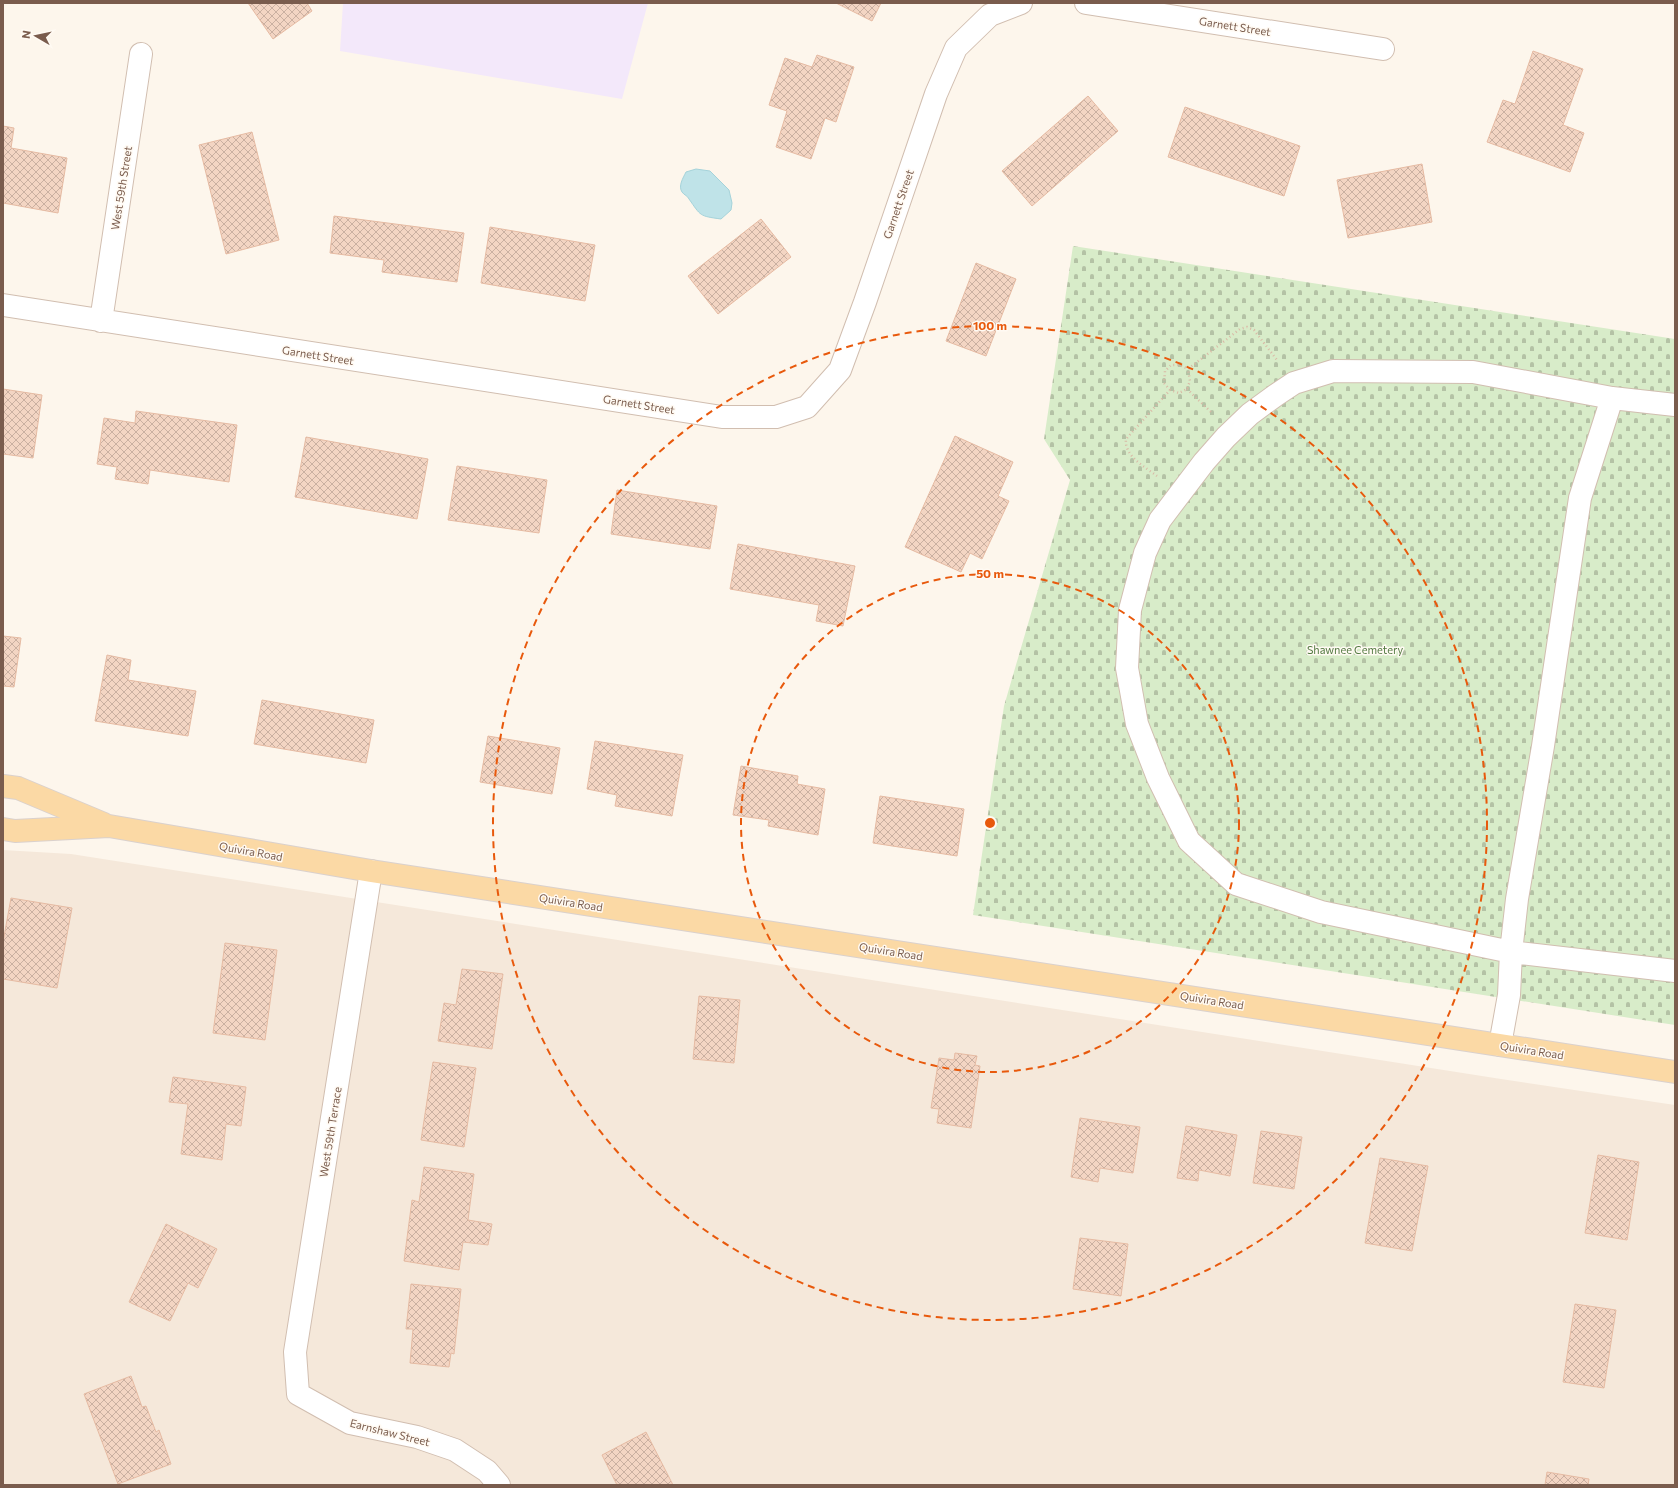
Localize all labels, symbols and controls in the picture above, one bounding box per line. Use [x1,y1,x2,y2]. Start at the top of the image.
street label: Garnett Street [1198,14,1272,38]
north arrow [16,16,56,56]
text: N [19,29,33,39]
street label: West 59th Street [108,145,134,231]
street label: Garnett Street [880,167,916,240]
text: 100 m [973,318,1007,332]
street label: Garnett Street [281,343,355,367]
street label: Garnett Street [602,392,676,416]
text: 50 m [976,566,1004,580]
park label: Shawnee Cemetery [1307,643,1403,656]
centre of rings [983,816,997,830]
street label: Quivira Road [218,839,284,863]
street label: Quivira Road [538,891,604,913]
street label: Quivira Road [858,940,924,962]
street label: Quivira Road [1179,989,1245,1011]
street label: Quivira Road [1499,1039,1565,1061]
street label: West 59th Terrace [316,1086,344,1178]
street label: Earnshaw Street [349,1416,432,1448]

